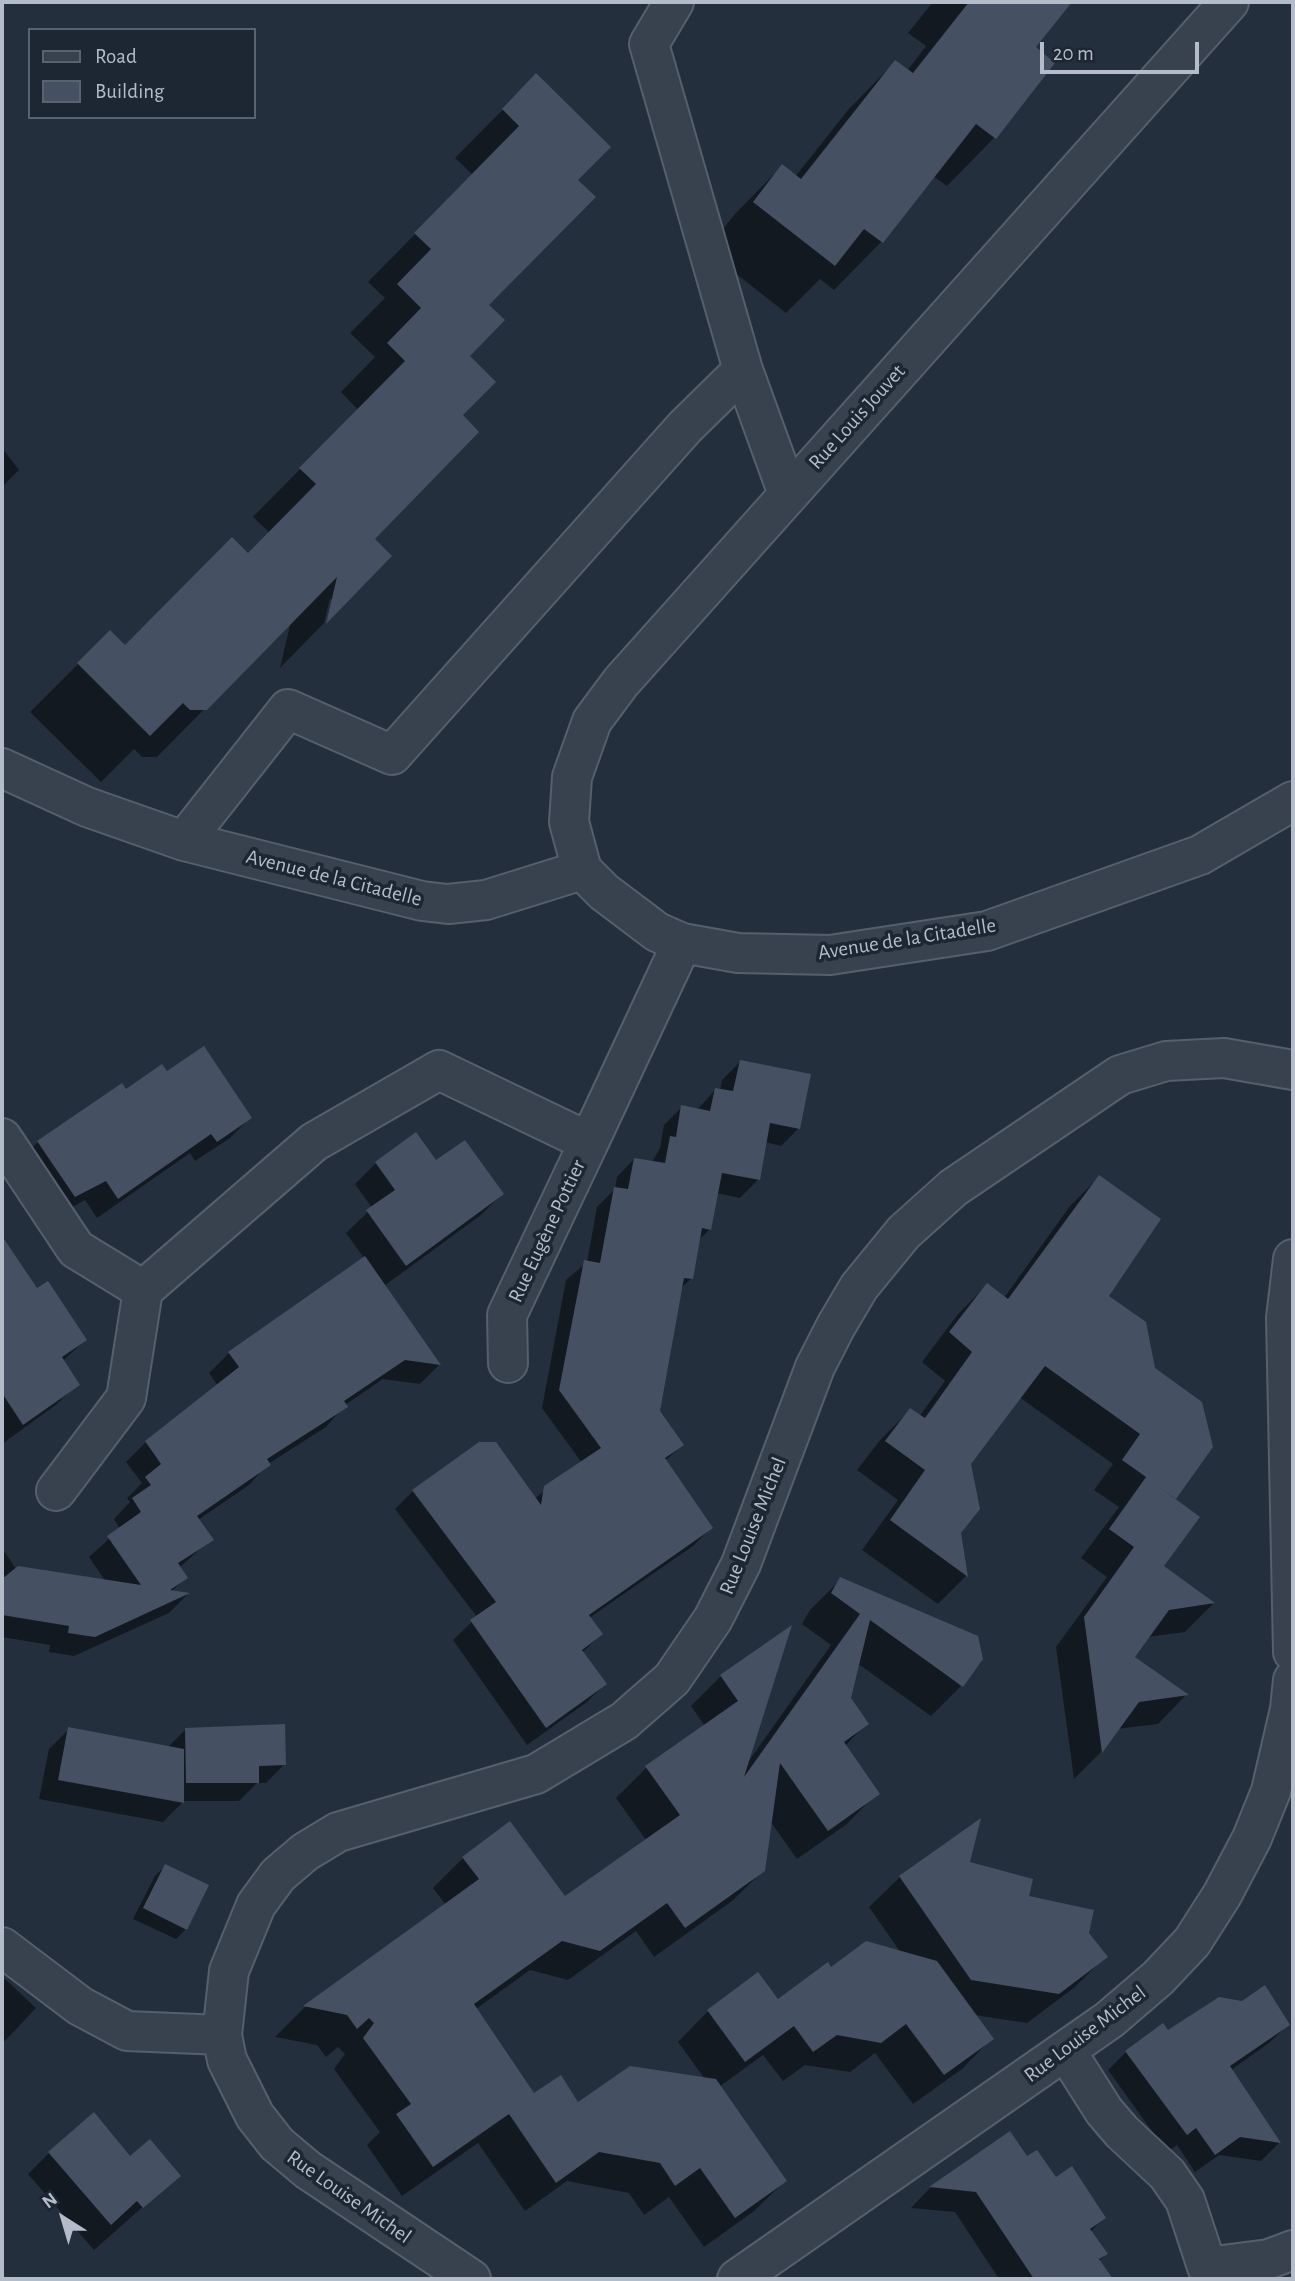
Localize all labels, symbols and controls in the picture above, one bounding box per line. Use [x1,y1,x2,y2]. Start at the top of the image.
legend [28,28,256,119]
scale bar [1043,28,1202,72]
text: 20 m [1053,43,1094,64]
text: Road [95,46,137,67]
text: Building [95,81,164,102]
street label: Rue Louis Jouvet [803,359,911,475]
street label: Avenue de la Citadelle [244,844,424,912]
street label: Avenue de la Citadelle [816,912,998,966]
street label: Rue Eugène Pottier [503,1156,591,1306]
street label: Rue Louise Michel [714,1454,792,1598]
street label: Rue Louise Michel [1019,1980,1151,2088]
street label: Rue Louise Michel [282,2145,416,2249]
north arrow [28,2183,98,2253]
text: N [39,2189,61,2212]

